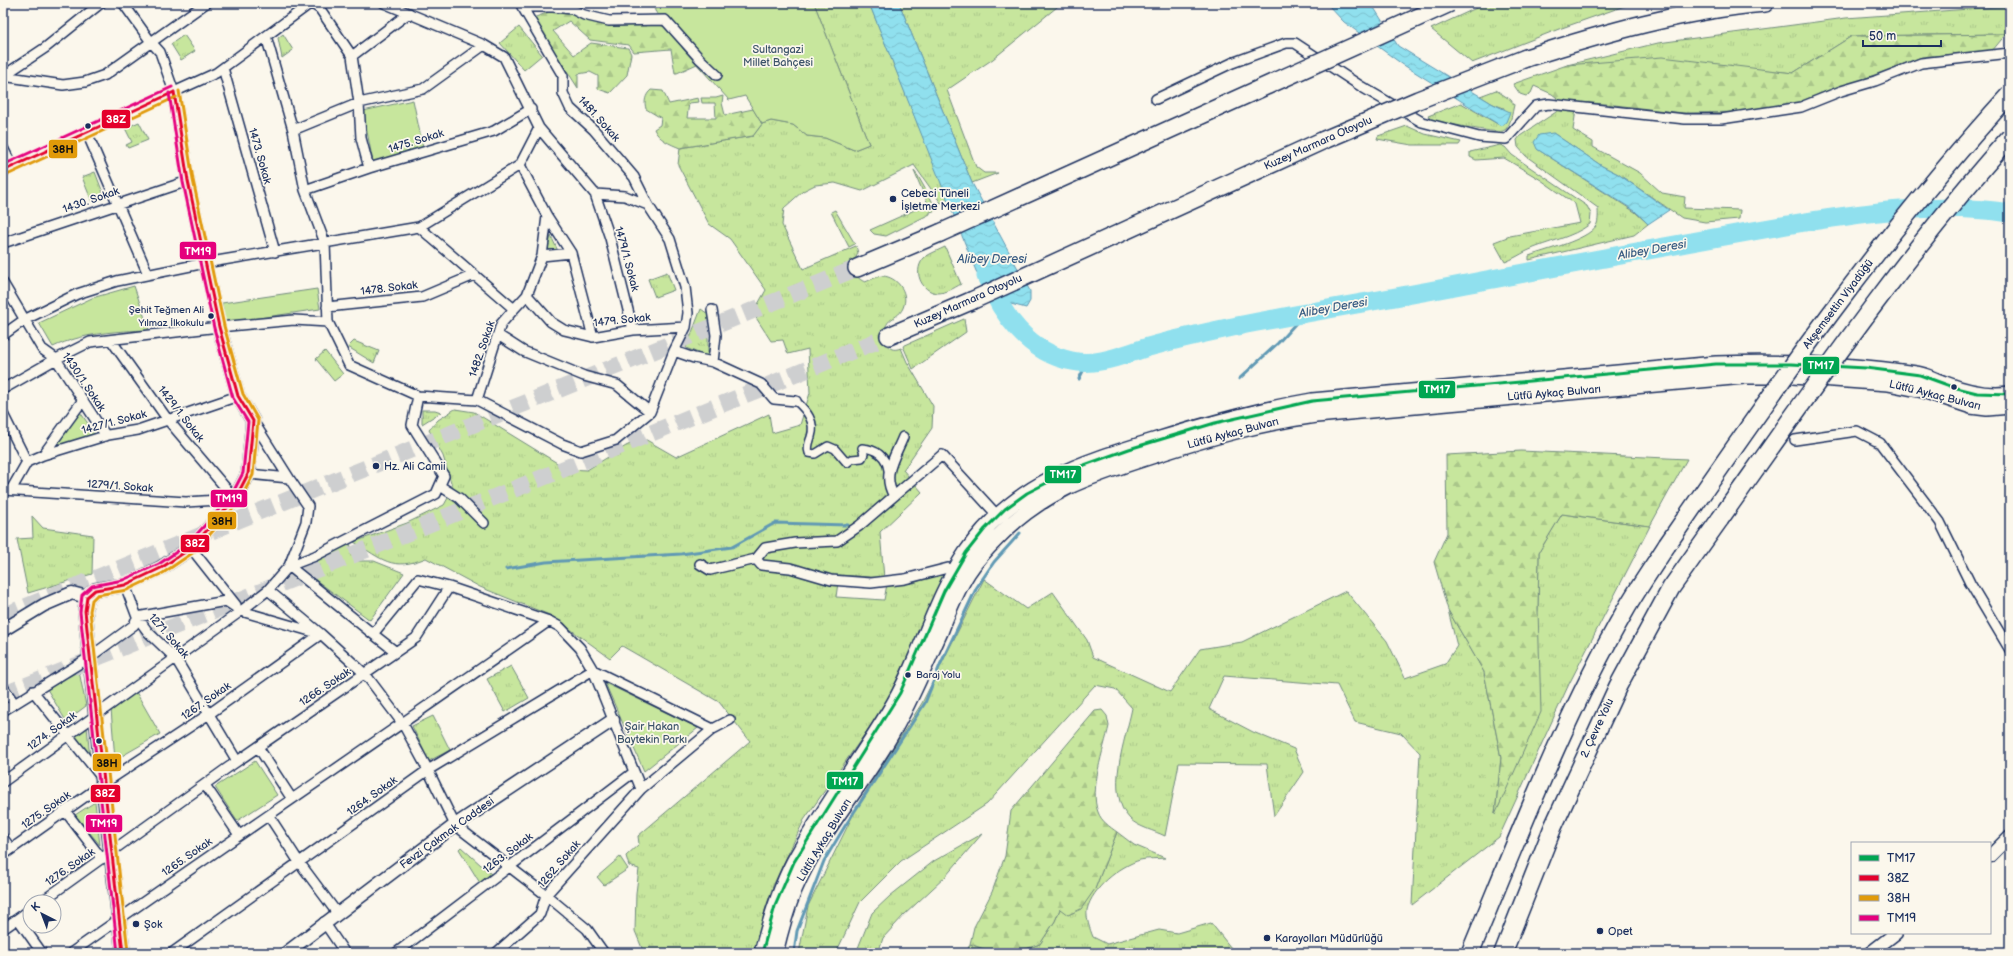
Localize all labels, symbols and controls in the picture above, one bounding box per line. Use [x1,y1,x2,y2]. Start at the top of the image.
scale bar [1863,22,1941,48]
text: 50 m [1869,29,1896,44]
park label: Sultangazi Millet Bahçesi [743,43,813,69]
street label: 1481. Sokak [575,94,623,145]
line badge: 38Z [101,109,131,129]
text: 38Z [106,113,126,126]
street label: Kuzey Marmara Otoyolu [1262,113,1374,173]
unlabelled marker [83,121,93,131]
street label: 1473. Sokak [246,126,274,186]
street label: 1475. Sokak [387,126,446,156]
line badge: 38H [48,139,78,159]
text: 38H [52,143,74,156]
street label: 1430. Sokak [61,184,121,216]
place label: Cebeci Tüneli İşletme Merkezi [901,187,980,213]
marker: Cebeci Tüneli İşletme Merkezi [888,194,898,204]
street label: 1479/1. Sokak [612,225,642,293]
water label: Alibey Deresi [1615,236,1689,264]
line badge: TM19 [179,241,217,260]
text: TM19 [185,245,211,258]
water label: Alibey Deresi [956,252,1028,267]
street label: Akşemsettin Viyadüğü [1800,257,1876,351]
street label: Kuzey Marmara Otoyolu [912,271,1024,331]
street label: 1478. Sokak [360,278,419,298]
water label: Alibey Deresi [1296,294,1370,322]
place label: Şehit Teğmen Ali Yılmaz İlkokulu [129,304,204,329]
street label: 1479. Sokak [593,310,652,329]
marker: Şehit Teğmen Ali Yılmaz İlkokulu [206,311,216,321]
street label: 1482. Sokak [466,319,498,379]
street label: 1430/1. Sokak [60,350,109,414]
line badge: TM17 [1802,356,1840,375]
text: TM17 [1808,359,1834,372]
street label: Lütfü Aykaç Bulvarı [1888,377,1982,413]
line badge: TM17 [1418,380,1456,399]
street label: Lütfü Aykaç Bulvarı [1507,382,1601,404]
unlabelled marker [1949,382,1959,392]
street label: 1429/1. Sokak [155,383,207,445]
text: TM17 [1424,383,1450,396]
street label: 1427/1. Sokak [80,407,148,437]
street label: Lütfü Aykaç Bulvarı [1186,415,1280,451]
place label: Hz. Ali Camii [384,460,446,473]
marker: Hz. Ali Camii [371,461,381,471]
line badge: TM17 [1044,465,1082,484]
text: TM17 [1050,468,1076,481]
street label: 1279/1. Sokak [86,477,154,495]
line badge: TM19 [210,489,248,508]
text: TM19 [216,492,242,505]
line badge: 38H [207,511,237,530]
text: 38H [211,515,233,528]
line badge: 38Z [180,534,210,553]
text: 38Z [185,537,205,550]
street label: 1271. Sokak [146,611,192,661]
street label: 1266. Sokak [297,665,354,709]
place label: Baraj Yolu [916,669,961,681]
marker: Baraj Yolu [903,670,913,680]
street label: 1267. Sokak [179,679,234,723]
street label: 2. Çevre Yolu [1578,696,1616,760]
street label: 1274. Sokak [25,708,80,753]
park label: Şair Hakan Baytekin Parkı [617,720,687,746]
unlabelled marker [94,736,104,746]
line badge: 38H [92,753,122,772]
text: 38H [96,757,118,770]
line badge: TM17 [826,771,864,790]
street label: 1264. Sokak [344,773,400,819]
text: TM17 [832,775,858,788]
line badge: 38Z [90,784,121,803]
text: 38Z [95,787,115,800]
street label: 1275. Sokak [19,788,74,832]
street label: Fevzi Çakmak Caddesi [397,795,497,871]
street label: Lütfü Aykaç Bulvarı [794,796,854,884]
line badge: TM19 [85,814,123,833]
text: TM19 [91,817,117,830]
street label: 1263. Sokak [481,830,536,876]
street label: 1265. Sokak [159,835,215,879]
street label: 1262. Sokak [535,837,584,890]
legend [1851,842,1991,934]
street label: 1276. Sokak [43,845,98,889]
text: TM17 [1887,851,1915,866]
text: 38Z [1887,871,1909,886]
text: 38H [1887,891,1910,906]
north arrow [22,894,62,934]
text: K [29,899,43,914]
text: TM19 [1887,911,1916,926]
place label: Şok [144,918,163,931]
marker: Şok [131,919,141,929]
place label: Opet [1608,925,1633,938]
marker: Opet [1595,926,1605,936]
place label: Karayolları Müdürlüğü [1275,932,1383,945]
marker: Karayolları Müdürlüğü [1262,933,1272,943]

